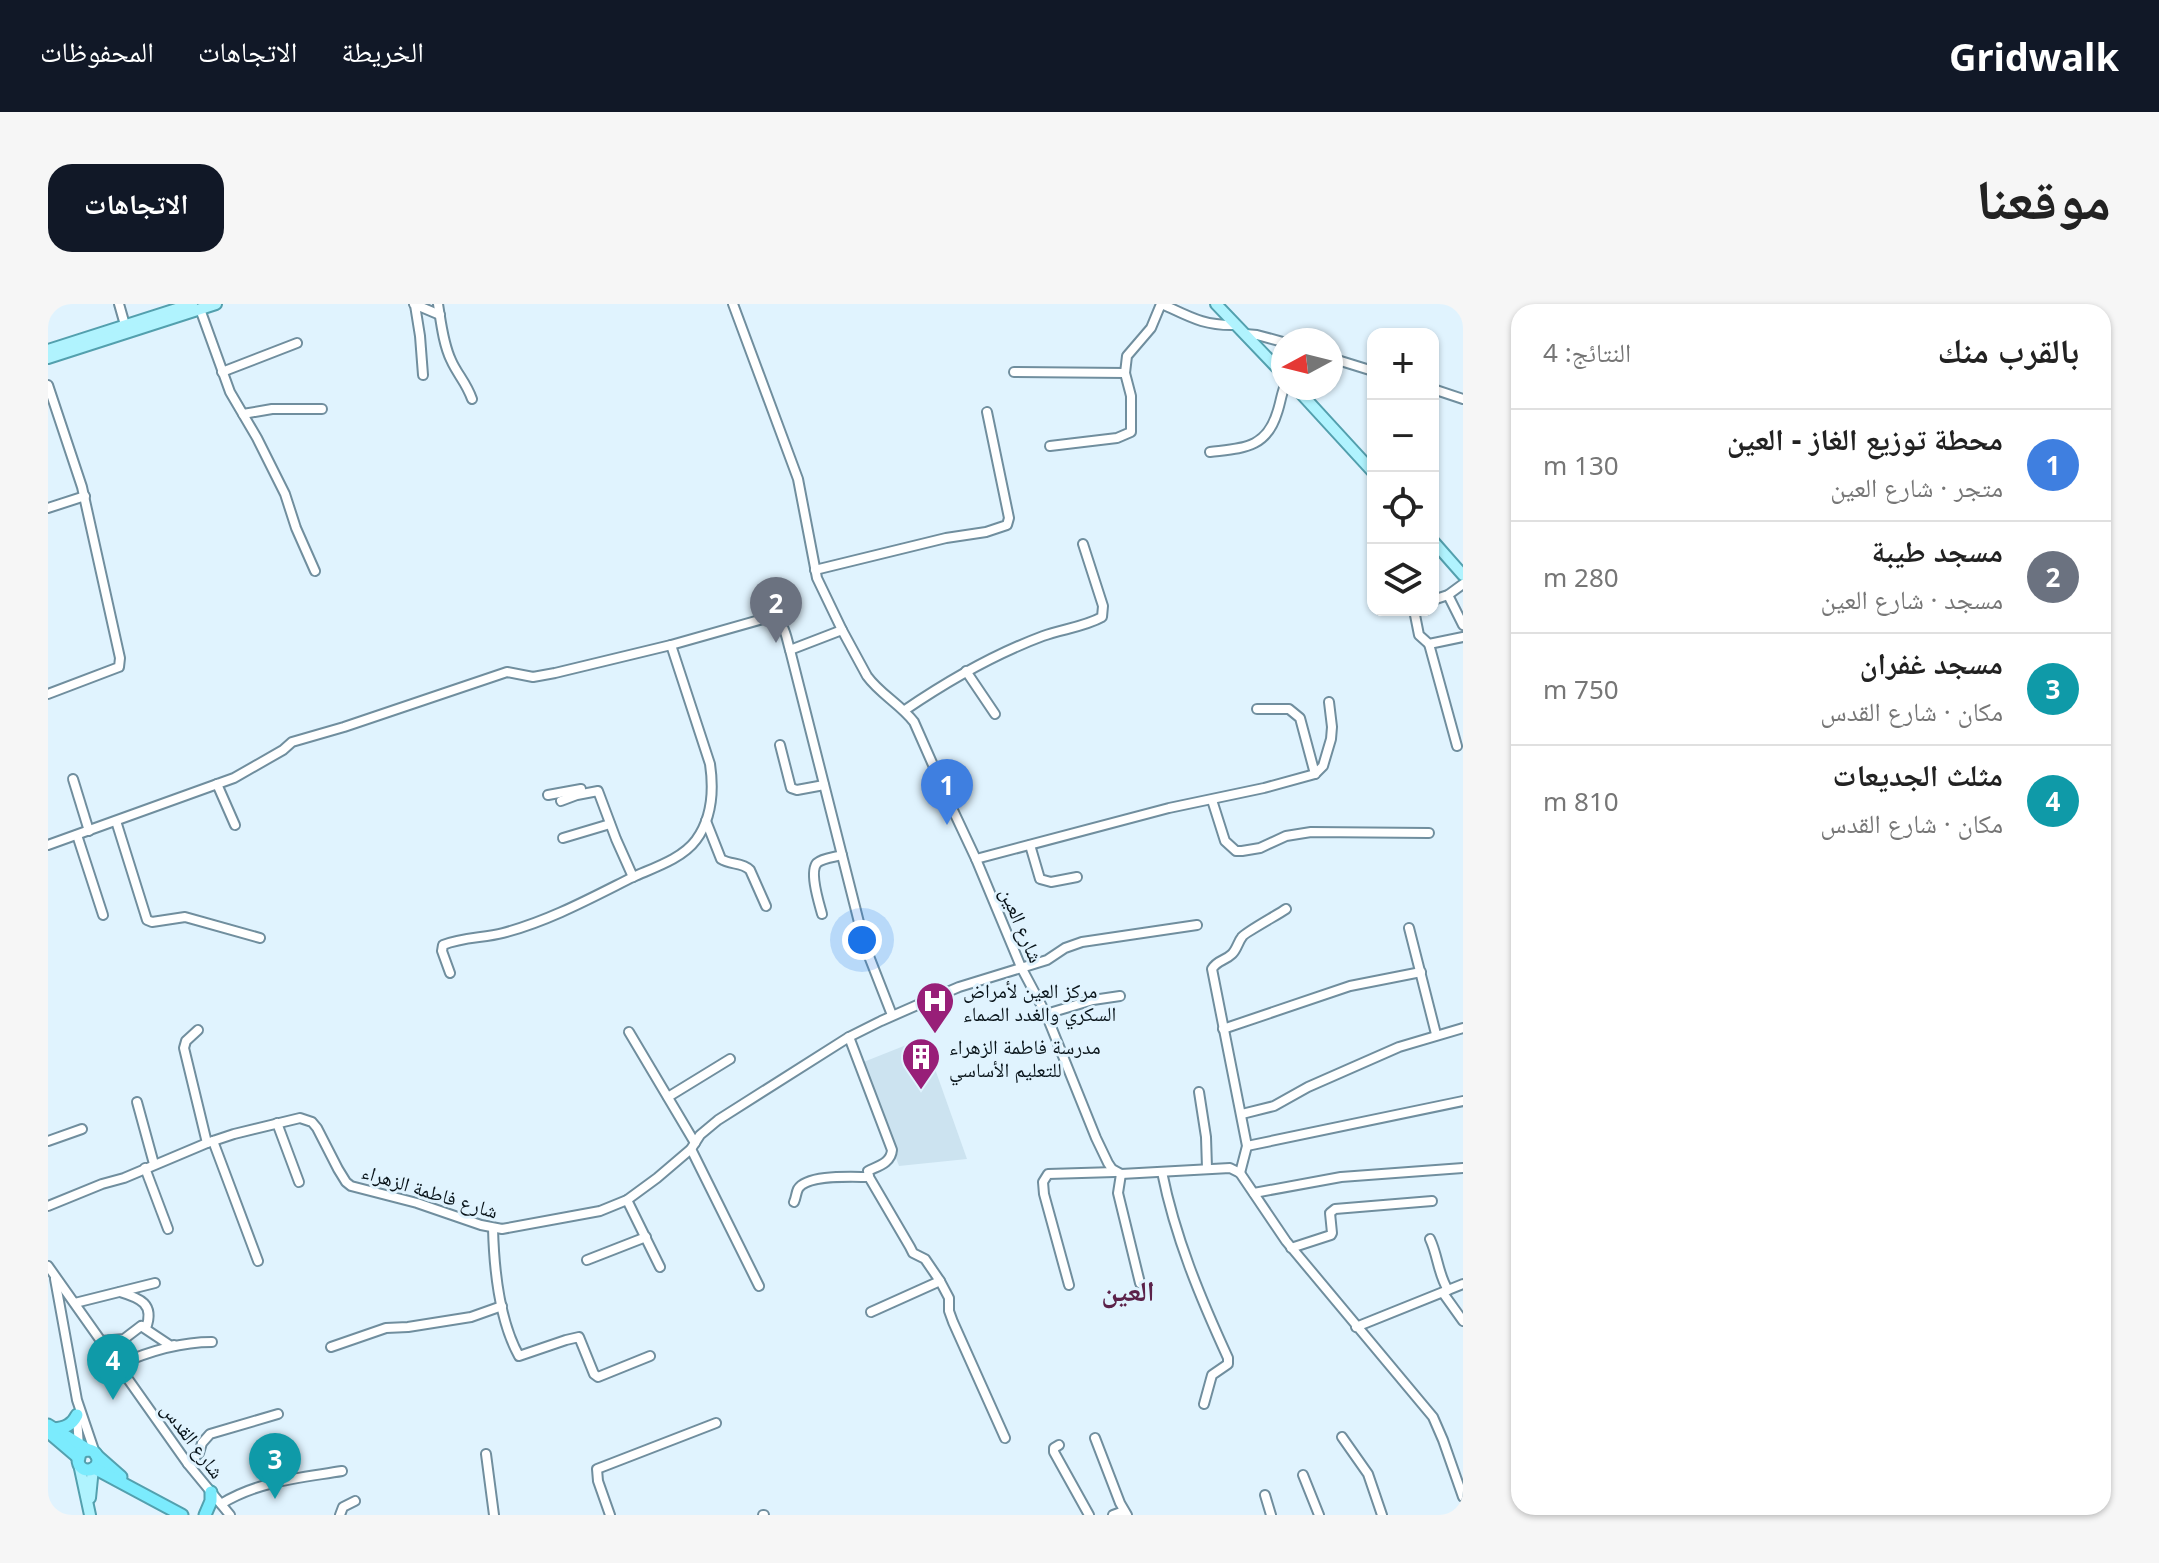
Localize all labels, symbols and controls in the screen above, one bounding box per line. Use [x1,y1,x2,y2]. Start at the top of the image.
text: Gridwalk [1949,30,2119,82]
text: المحفوظات [40,32,154,70]
text: الاتجاهات [198,32,297,70]
text: الخريطة [341,32,424,70]
text: موقعنا [1976,160,2111,236]
button: الاتجاهات [48,164,224,252]
text: بالقرب منك [1937,327,2079,373]
north arrow [1271,328,1343,400]
map controls [1367,328,1439,616]
button: + [1367,328,1439,400]
text: النتائج: 4 [1543,334,1631,370]
button: − [1367,400,1439,472]
text: محطة توزيع الغاز - العين [1727,418,2003,459]
text: 130 m [1543,447,1619,483]
text: 1 [2046,447,2060,483]
text: متجر · شارع العين [1830,469,2003,505]
button: locate [1367,472,1439,544]
text: مسجد طيبة [1872,530,2003,571]
button: layers [1367,544,1439,616]
text: 280 m [1543,559,1619,595]
text: 2 [2046,559,2060,595]
pin: 2 [750,577,802,643]
text: مسجد · شارع العين [1821,581,2003,617]
text: مسجد غفران [1859,642,2003,683]
text: 750 m [1543,671,1619,707]
text: 3 [2046,671,2060,707]
text: مكان · شارع القدس [1820,693,2003,729]
text: مثلث الجديعات [1833,754,2003,795]
pin: 1 [921,759,973,825]
text: 810 m [1543,783,1619,819]
text: 4 [2046,783,2060,819]
text: مكان · شارع القدس [1820,805,2003,841]
street label: شارع العين [994,883,1050,967]
your location [842,920,882,960]
place label: مركز العين لأمراض السكري والغدد الصماء [963,977,1116,1030]
hospital icon: مركز العين لأمراض السكري والغدد الصماء [914,980,956,1035]
place label: مدرسة فاطمة الزهراء للتعليم الأساسي [949,1033,1101,1086]
building icon: مدرسة فاطمة الزهراء للتعليم الأساسي [900,1036,942,1091]
street label: شارع فاطمة الزهراء [359,1157,501,1225]
district label: العين [1101,1271,1155,1309]
pin: 4 [87,1334,139,1400]
street label: شارع القدس [155,1396,231,1484]
pin: 3 [249,1433,301,1499]

